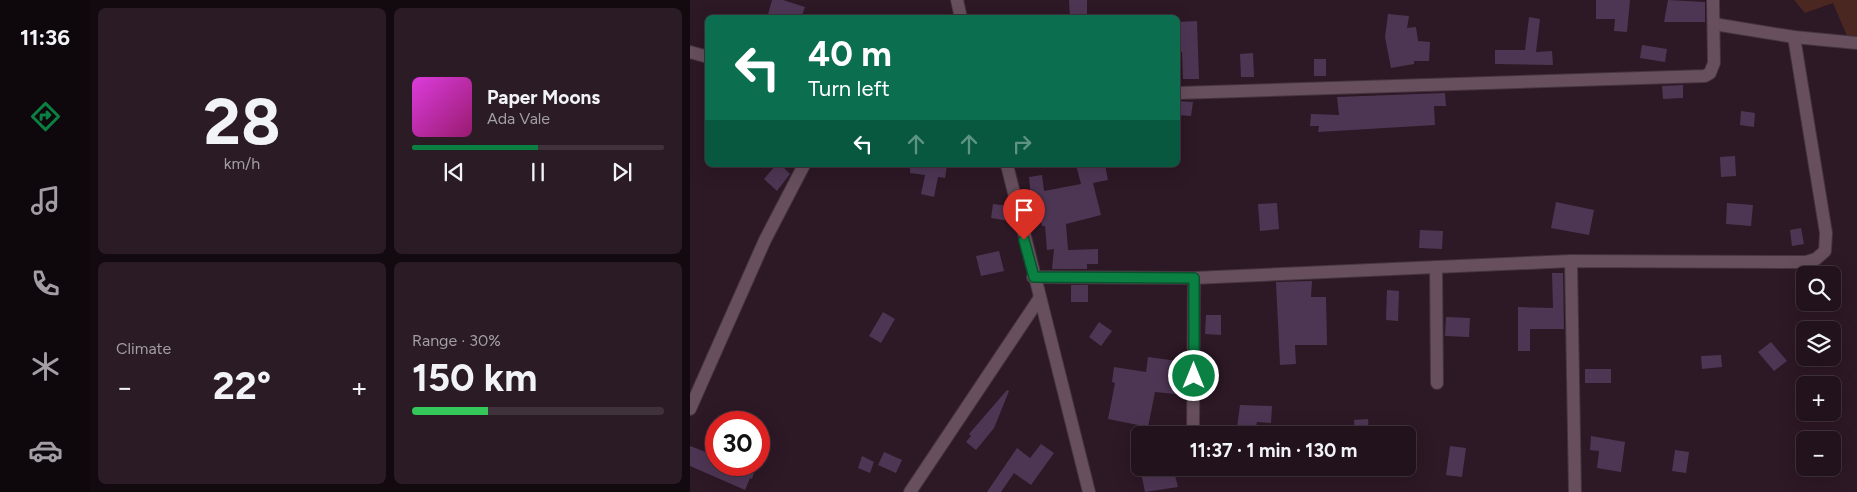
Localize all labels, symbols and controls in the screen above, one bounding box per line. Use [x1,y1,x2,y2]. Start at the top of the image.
text: 11:36 [20,24,70,51]
text: 40 m [808,33,892,75]
icon: left [725,35,790,100]
text: Turn left [808,75,890,102]
text: 28 [203,82,281,160]
text: Paper Moons [487,86,600,109]
icon: directions [28,99,63,134]
text: Ada Vale [487,109,550,128]
icon: left [849,130,877,158]
icon: ahead [902,130,930,158]
icon: ahead [955,130,983,158]
icon: right [1008,130,1036,158]
text: km/h [224,154,260,173]
icon: previous [440,158,468,186]
icon: pause [524,158,552,186]
icon: next [608,158,636,186]
icon: music [28,183,63,218]
pin [1003,189,1045,240]
icon: arrive [1010,196,1038,224]
icon: phone [28,266,63,301]
map controls [1796,266,1841,476]
button: search [1796,266,1841,311]
button: layers [1796,321,1841,366]
text: Range · 30% [412,331,501,350]
text: Climate [116,339,171,358]
icon: climate [28,349,63,384]
position arrow [1167,349,1219,401]
text: 150 km [412,355,537,401]
text: 22° [213,363,271,409]
text: − [116,370,133,404]
text: + [351,370,368,404]
button: + [1796,376,1841,421]
speed limit sign: 30 [705,411,770,476]
button: − [1796,431,1841,476]
icon: car [28,433,63,468]
text: 11:37 · 1 min · 130 m [1190,439,1357,462]

